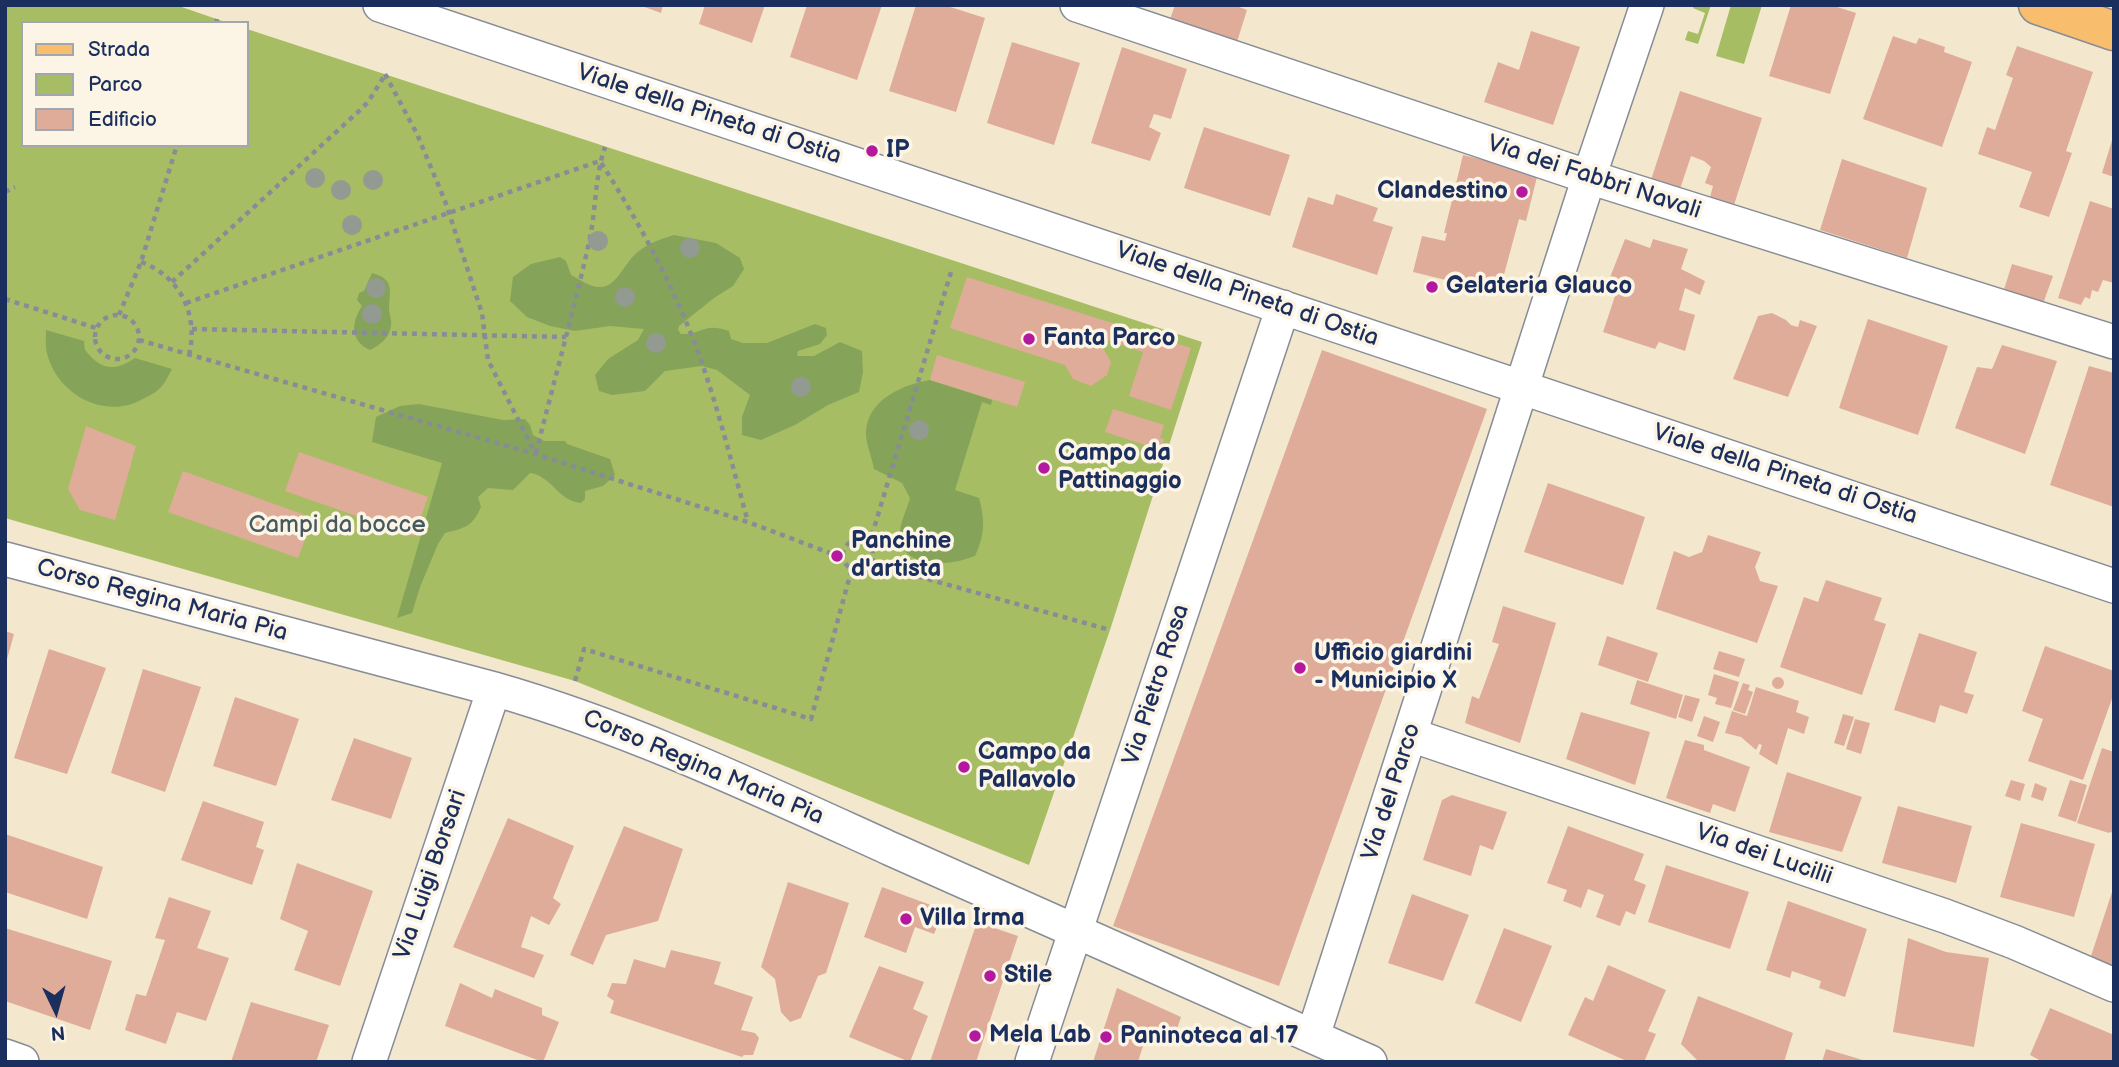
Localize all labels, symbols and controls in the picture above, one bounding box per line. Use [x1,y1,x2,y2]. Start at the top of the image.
legend [21,21,248,147]
text: Strada [88,37,150,62]
street label: Viale della Pineta di Ostia [573,59,845,171]
text: Parco [88,72,143,97]
text: Edificio [88,107,157,132]
street label: Via dei Fabbri Navali [1484,130,1704,226]
place label: IP [886,137,909,165]
marker: IP [864,143,880,159]
place label: Clandestino [1377,178,1508,206]
marker: Clandestino [1514,184,1530,200]
street label: Viale della Pineta di Ostia [1112,236,1382,354]
place label: Gelateria Glauco [1446,273,1632,301]
marker: Gelateria Glauco [1424,279,1440,295]
place label: Fanta Parco [1043,325,1175,353]
marker: Fanta Parco [1021,331,1037,347]
street label: Viale della Pineta di Ostia [1649,419,1921,531]
place label: Campo da Pattinaggio [1058,440,1182,496]
marker: Campo da Pattinaggio [1036,460,1052,476]
park label: Campi da bocce [248,512,426,540]
place label: Panchine d'artista [851,528,951,584]
marker: Panchine d'artista [829,548,845,564]
street label: Corso Regina Maria Pia [33,554,291,648]
street label: Via Pietro Rosa [1117,601,1197,769]
place label: Ufficio giardini - Municipio X [1314,640,1472,696]
marker: Ufficio giardini - Municipio X [1292,660,1308,676]
street label: Corso Regina Maria Pia [578,704,828,832]
street label: Via del Parco [1356,720,1428,864]
place label: Campo da Pallavolo [978,739,1091,795]
marker: Campo da Pallavolo [956,759,972,775]
street label: Via Luigi Borsari [388,786,474,964]
street label: Via dei Lucilii [1692,818,1836,892]
place label: Villa Irma [920,905,1025,933]
marker: Villa Irma [898,911,914,927]
place label: Stile [1004,962,1052,990]
marker: Stile [982,968,998,984]
north arrow [21,976,91,1046]
text: N [50,1020,66,1044]
place label: Mela Lab [989,1022,1091,1050]
place label: Paninoteca al 17 [1120,1023,1299,1051]
marker: Mela Lab [967,1028,983,1044]
marker: Paninoteca al 17 [1098,1029,1114,1045]

